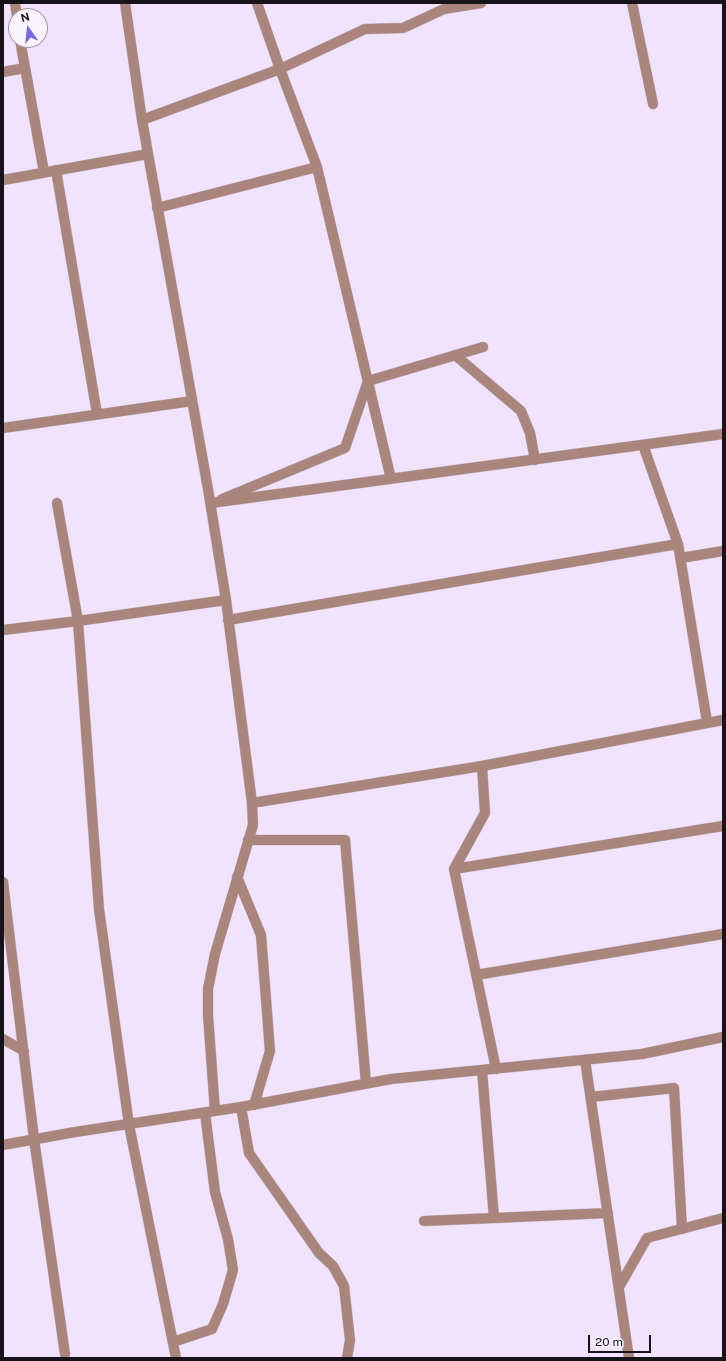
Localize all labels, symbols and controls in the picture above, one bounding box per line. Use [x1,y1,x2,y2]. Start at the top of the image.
north arrow [8,8,48,48]
text: N [19,10,31,24]
scale bar [590,1327,653,1353]
text: 20 m [595,1335,623,1349]

